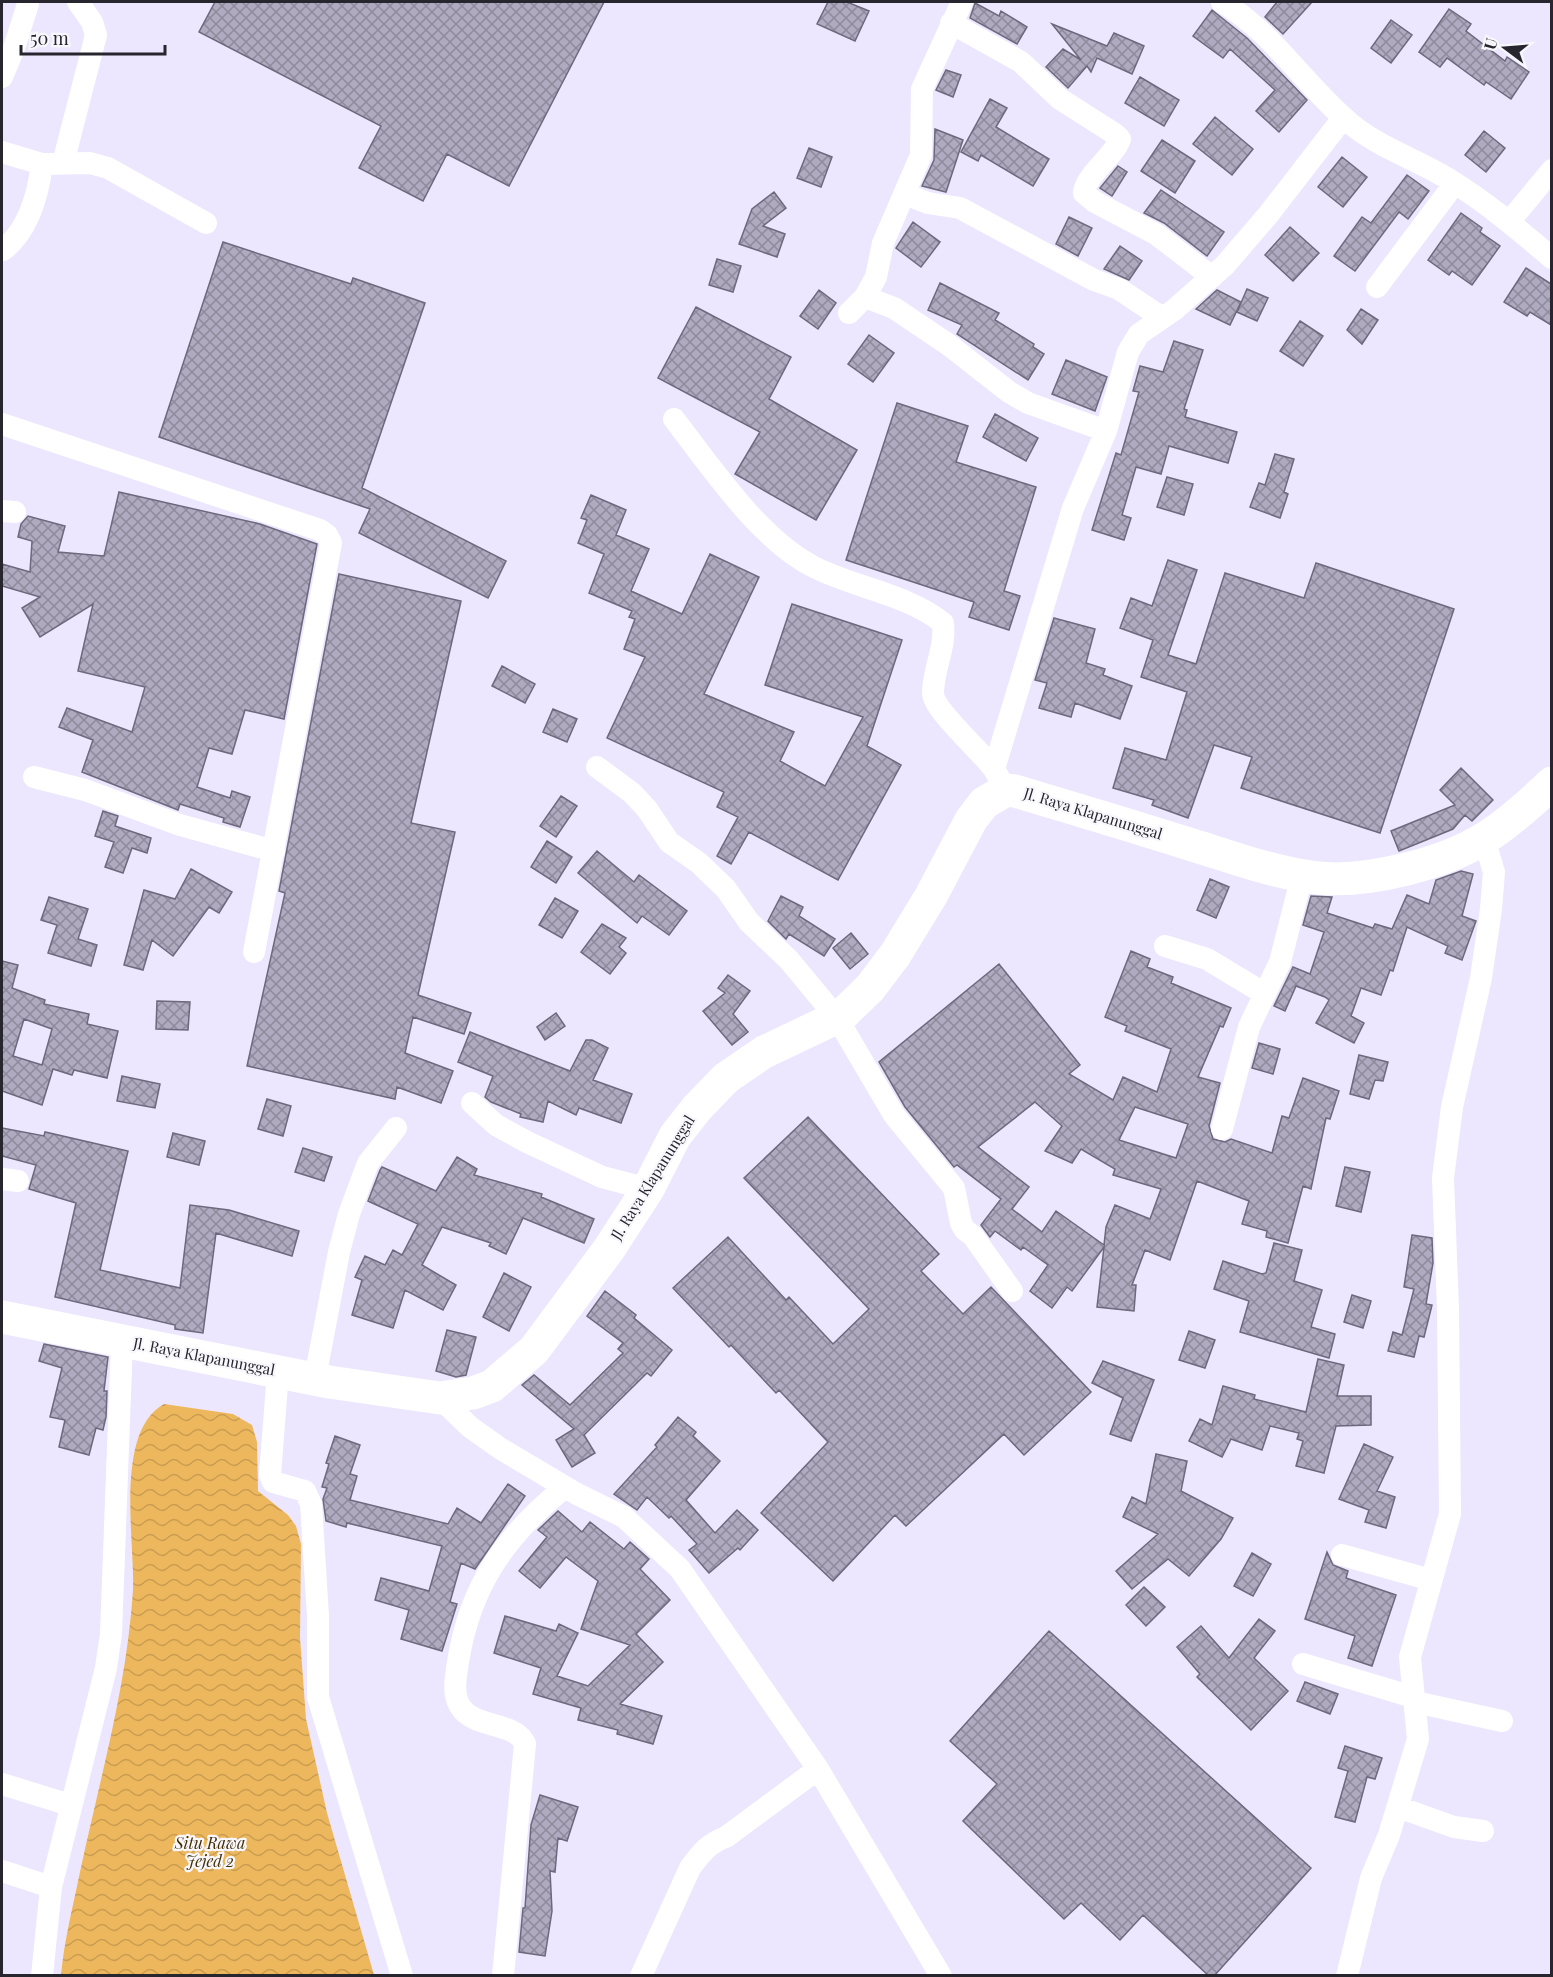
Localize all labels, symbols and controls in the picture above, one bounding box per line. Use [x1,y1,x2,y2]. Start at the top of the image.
scale bar [21,18,165,56]
north arrow [1475,18,1535,78]
text: 50 m [30,26,69,50]
text: U [1478,36,1502,52]
street label: Jl. Raya Klapanunggal [1021,782,1165,844]
street label: Jl. Raya Klapanunggal [605,1111,699,1245]
street label: Jl. Raya Klapanunggal [131,1332,277,1380]
water label: Situ Rawa Jejed 2 [174,1832,245,1871]

